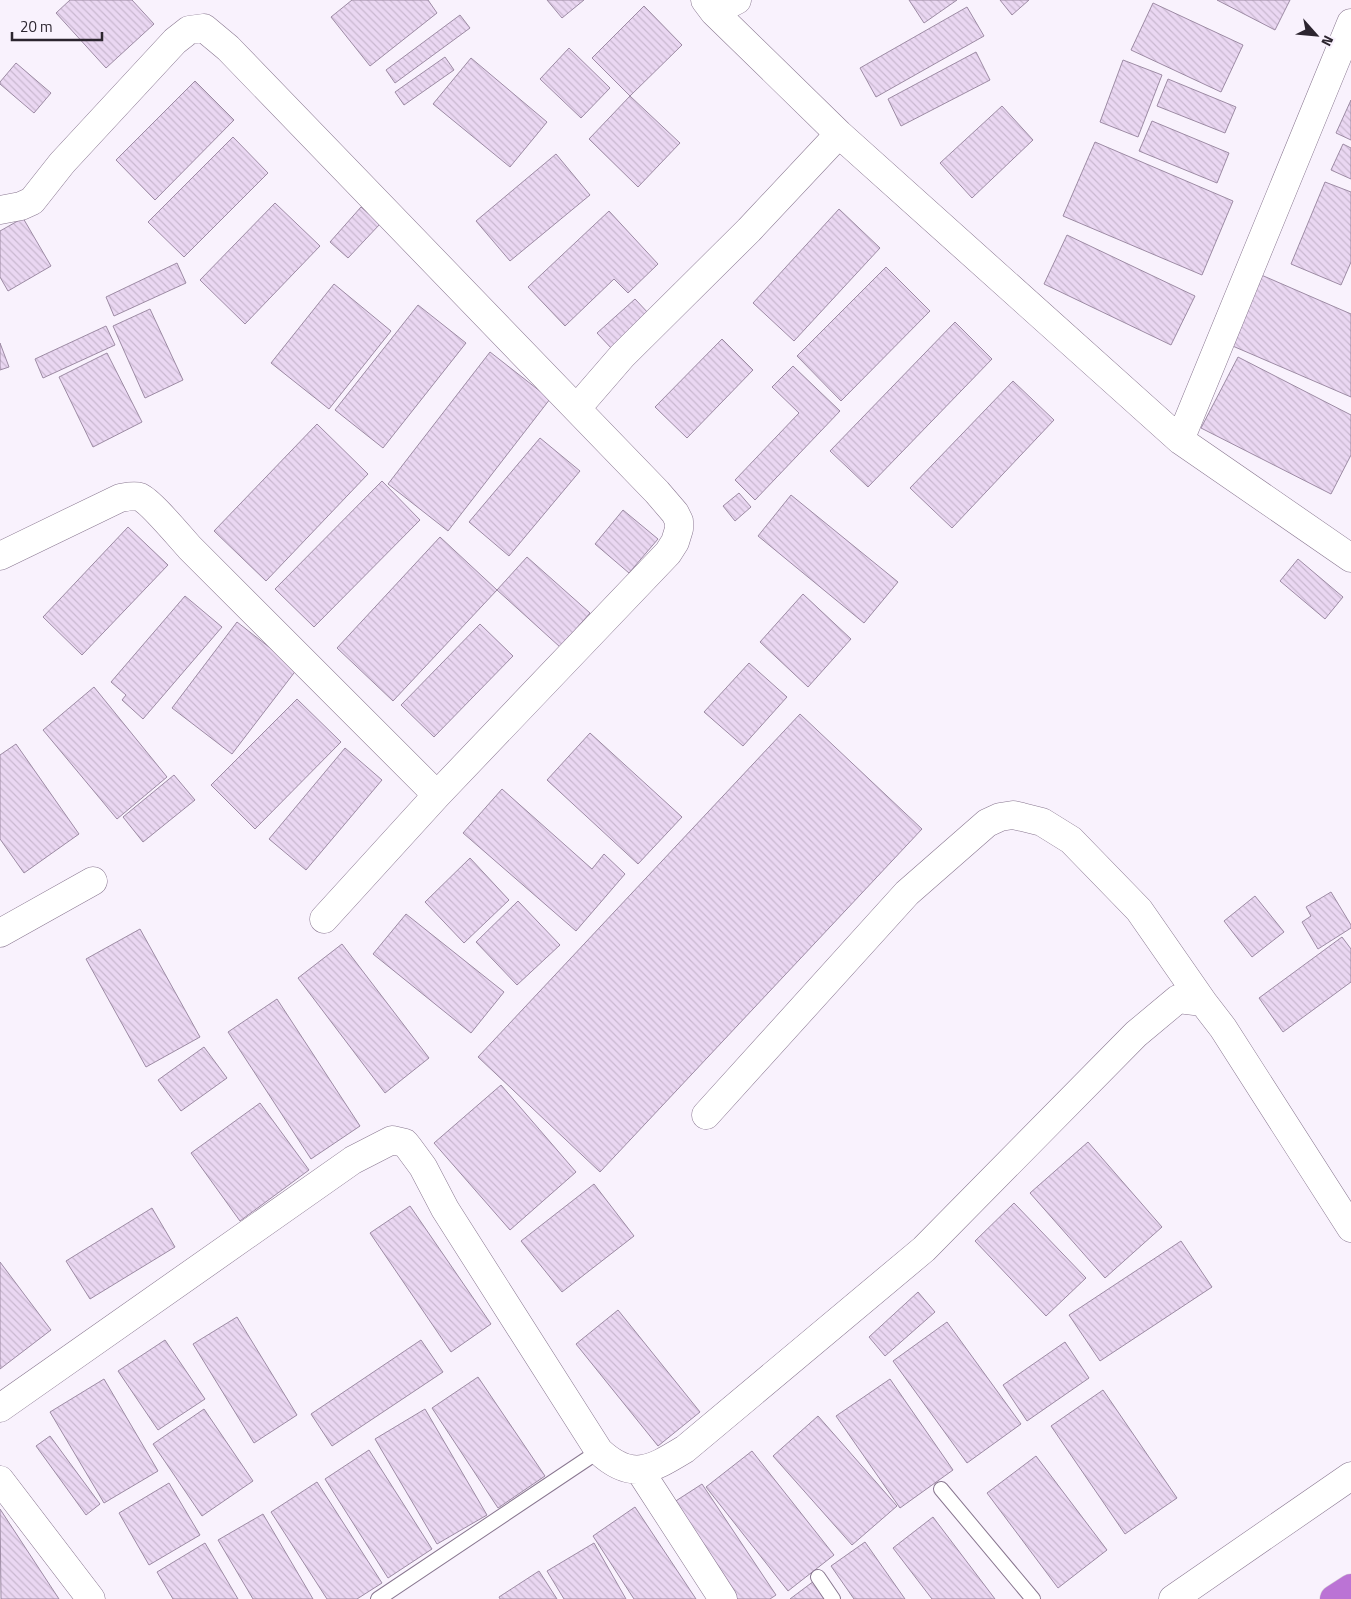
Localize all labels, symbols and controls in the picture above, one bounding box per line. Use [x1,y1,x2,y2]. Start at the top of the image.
scale bar [12,10,102,42]
north arrow [1291,10,1341,60]
text: 20 m [20,15,53,38]
text: N [1316,32,1340,50]

